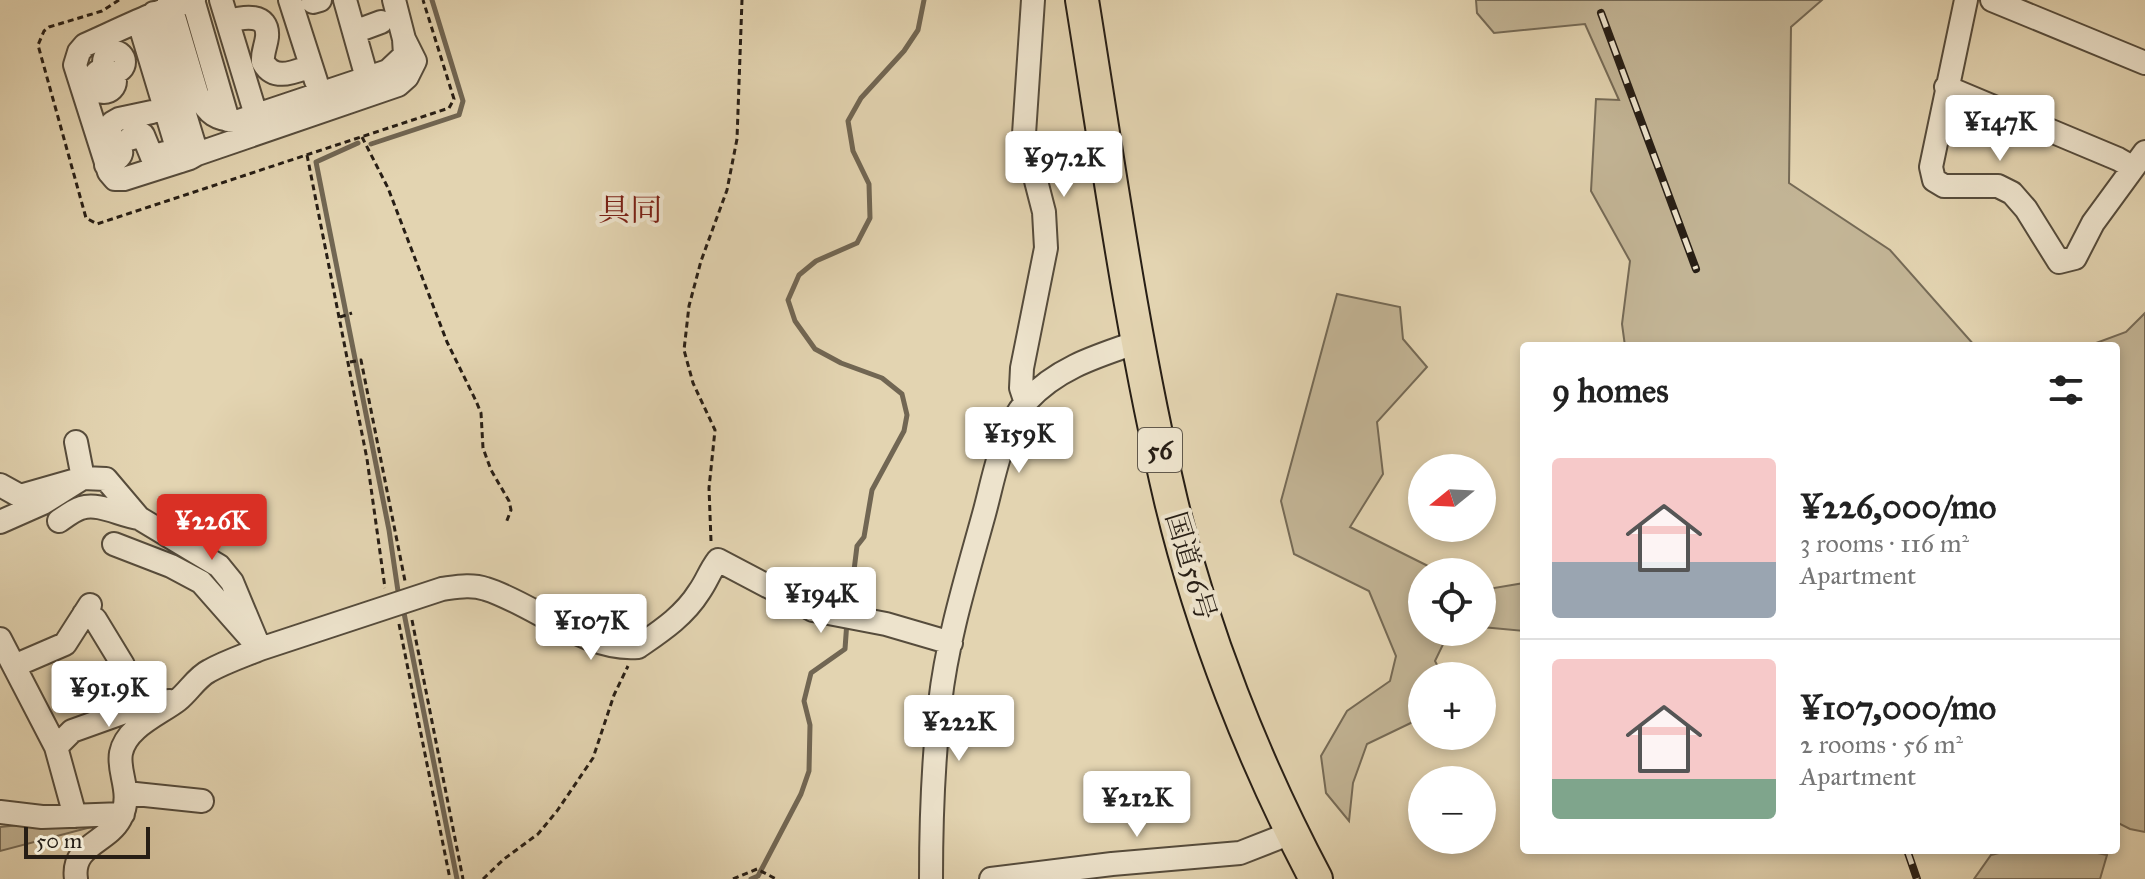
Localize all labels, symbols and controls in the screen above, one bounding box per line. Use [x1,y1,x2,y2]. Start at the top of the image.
pin: ¥147K [1944,95,2056,163]
text: ¥147K [1963,105,2037,137]
pin: ¥97.2K [999,131,1129,199]
text: ¥97.2K [1023,141,1105,173]
district label: 具同 [598,191,662,230]
icon: filters [2044,368,2088,412]
text: 9 homes [1552,370,1669,411]
pin: ¥159K [963,407,1075,475]
text: ¥159K [983,417,1055,449]
road number: 56 [1138,428,1182,472]
north arrow [1408,454,1496,542]
map controls [1408,454,1496,854]
text: ¥226,000/mo [1800,486,1996,527]
icon: home [1616,490,1712,586]
pin: ¥226K [156,494,268,562]
text: ¥226K [175,504,249,536]
street label: 国道56号 [1158,508,1224,624]
text: 3 rooms · 116 m² [1800,527,1969,559]
button: locate [1408,558,1496,646]
text: Apartment [1800,559,1916,591]
pin: ¥194K [765,567,877,635]
text: ¥194K [784,577,858,609]
pin: ¥107K [535,594,647,662]
text: ¥107K [554,604,628,636]
pin: ¥91.9K [44,661,174,729]
button: + [1408,662,1496,750]
text: ¥91.9K [70,671,148,703]
text: ¥107,000/mo [1800,687,1996,728]
icon: home [1616,691,1712,787]
pin: ¥222K [903,695,1015,763]
text: ¥222K [922,705,996,737]
text: 2 rooms · 56 m² [1800,728,1963,760]
text: Apartment [1800,760,1916,792]
button: − [1408,766,1496,854]
pin: ¥212K [1081,771,1193,839]
text: ¥212K [1101,781,1173,813]
scale bar [24,823,150,859]
text: 50 m [36,827,82,854]

